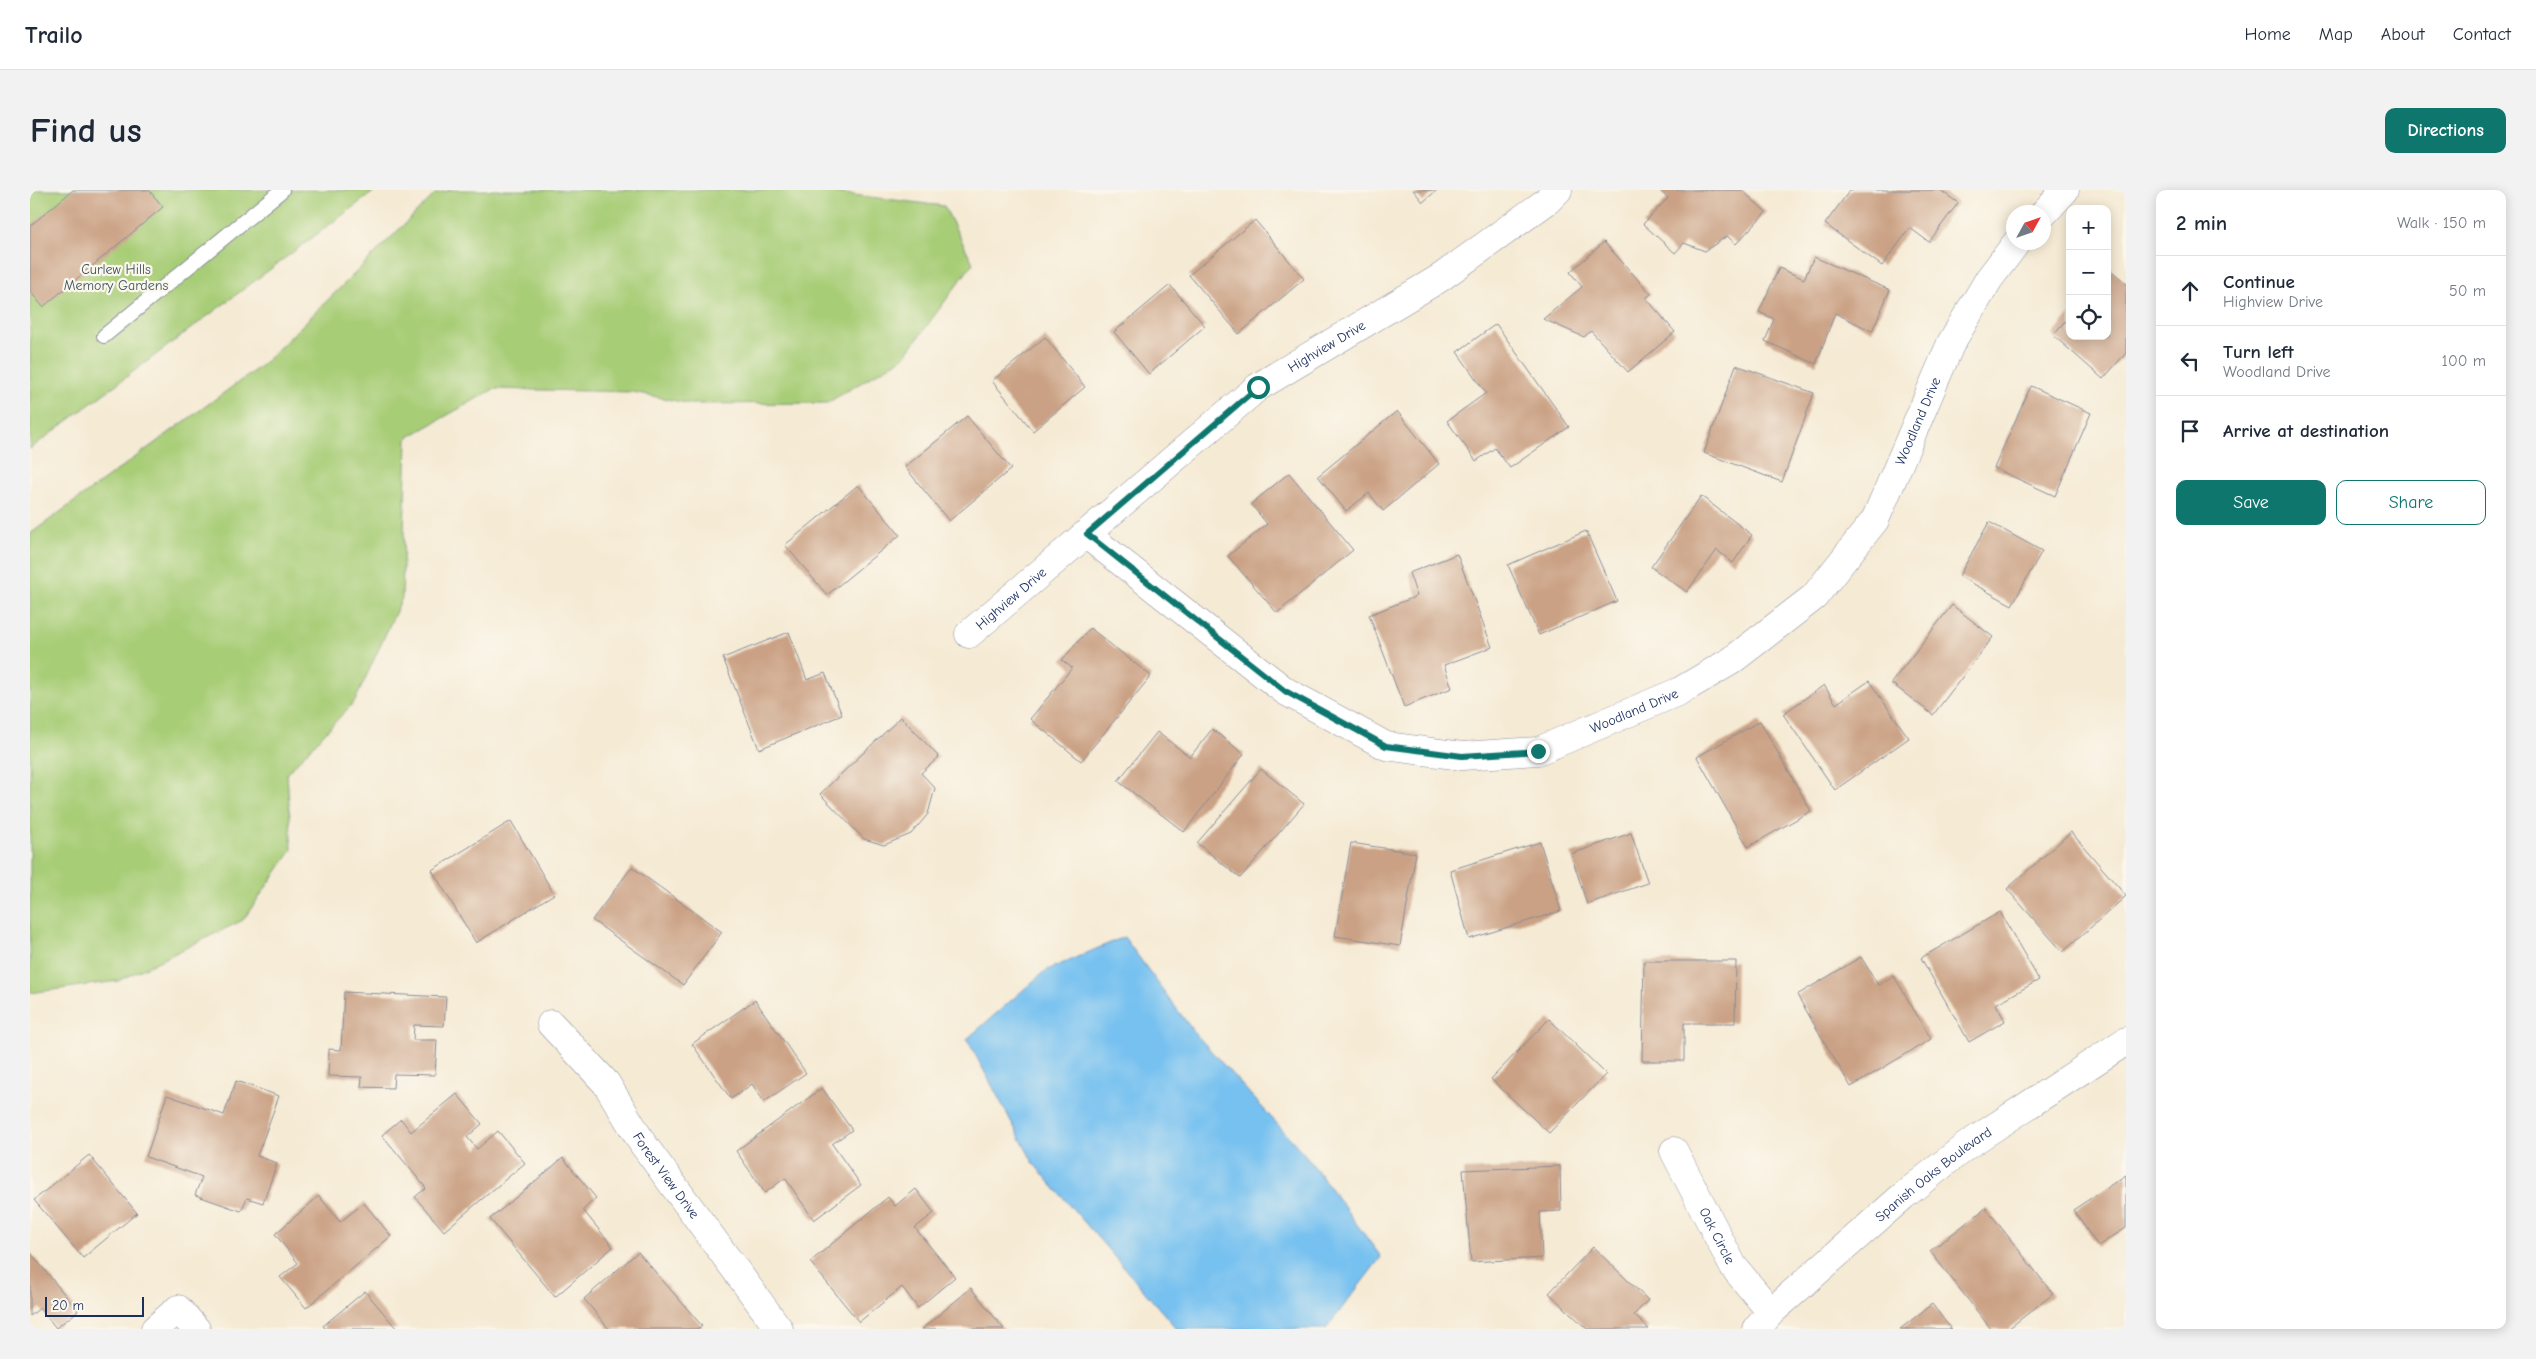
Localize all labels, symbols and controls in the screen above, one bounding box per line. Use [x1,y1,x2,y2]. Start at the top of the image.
text: Trailo [25,21,83,49]
text: Home [2244,24,2291,45]
text: Map [2319,24,2353,45]
text: About [2381,24,2425,45]
text: Contact [2453,24,2511,45]
button: Directions [2385,108,2506,153]
text: Find us [30,110,142,151]
north arrow [2006,205,2051,250]
map controls [2066,205,2111,340]
button: + [2066,205,2111,250]
text: 2 min [2176,211,2227,235]
text: Walk · 150 m [2397,214,2486,232]
button: − [2066,250,2111,295]
park label: Curlew Hills Memory Gardens [64,261,168,294]
text: Continue [2223,271,2295,293]
icon: ahead [2176,277,2204,305]
text: 50 m [2449,282,2486,300]
text: Highview Drive [2223,293,2323,311]
button: locate [2066,295,2111,340]
street label: Highview Drive [1285,316,1368,376]
text: Turn left [2223,341,2294,363]
icon: left [2176,347,2204,375]
text: 100 m [2442,352,2486,370]
text: Woodland Drive [2223,363,2331,381]
street label: Woodland Drive [1891,374,1944,468]
route start [1247,376,1270,399]
icon: arrive [2176,417,2204,445]
text: Arrive at destination [2223,420,2389,442]
button: Save [2176,480,2326,525]
button: Share [2336,480,2486,525]
street label: Highview Drive [972,563,1050,633]
street label: Woodland Drive [1587,684,1681,737]
route end [1527,740,1550,763]
street label: Spanish Oaks Boulevard [1871,1123,1995,1225]
street label: Forest View Drive [629,1129,703,1222]
street label: Oak Circle [1696,1204,1739,1267]
scale bar [45,1294,144,1317]
text: 20 m [52,1297,84,1314]

